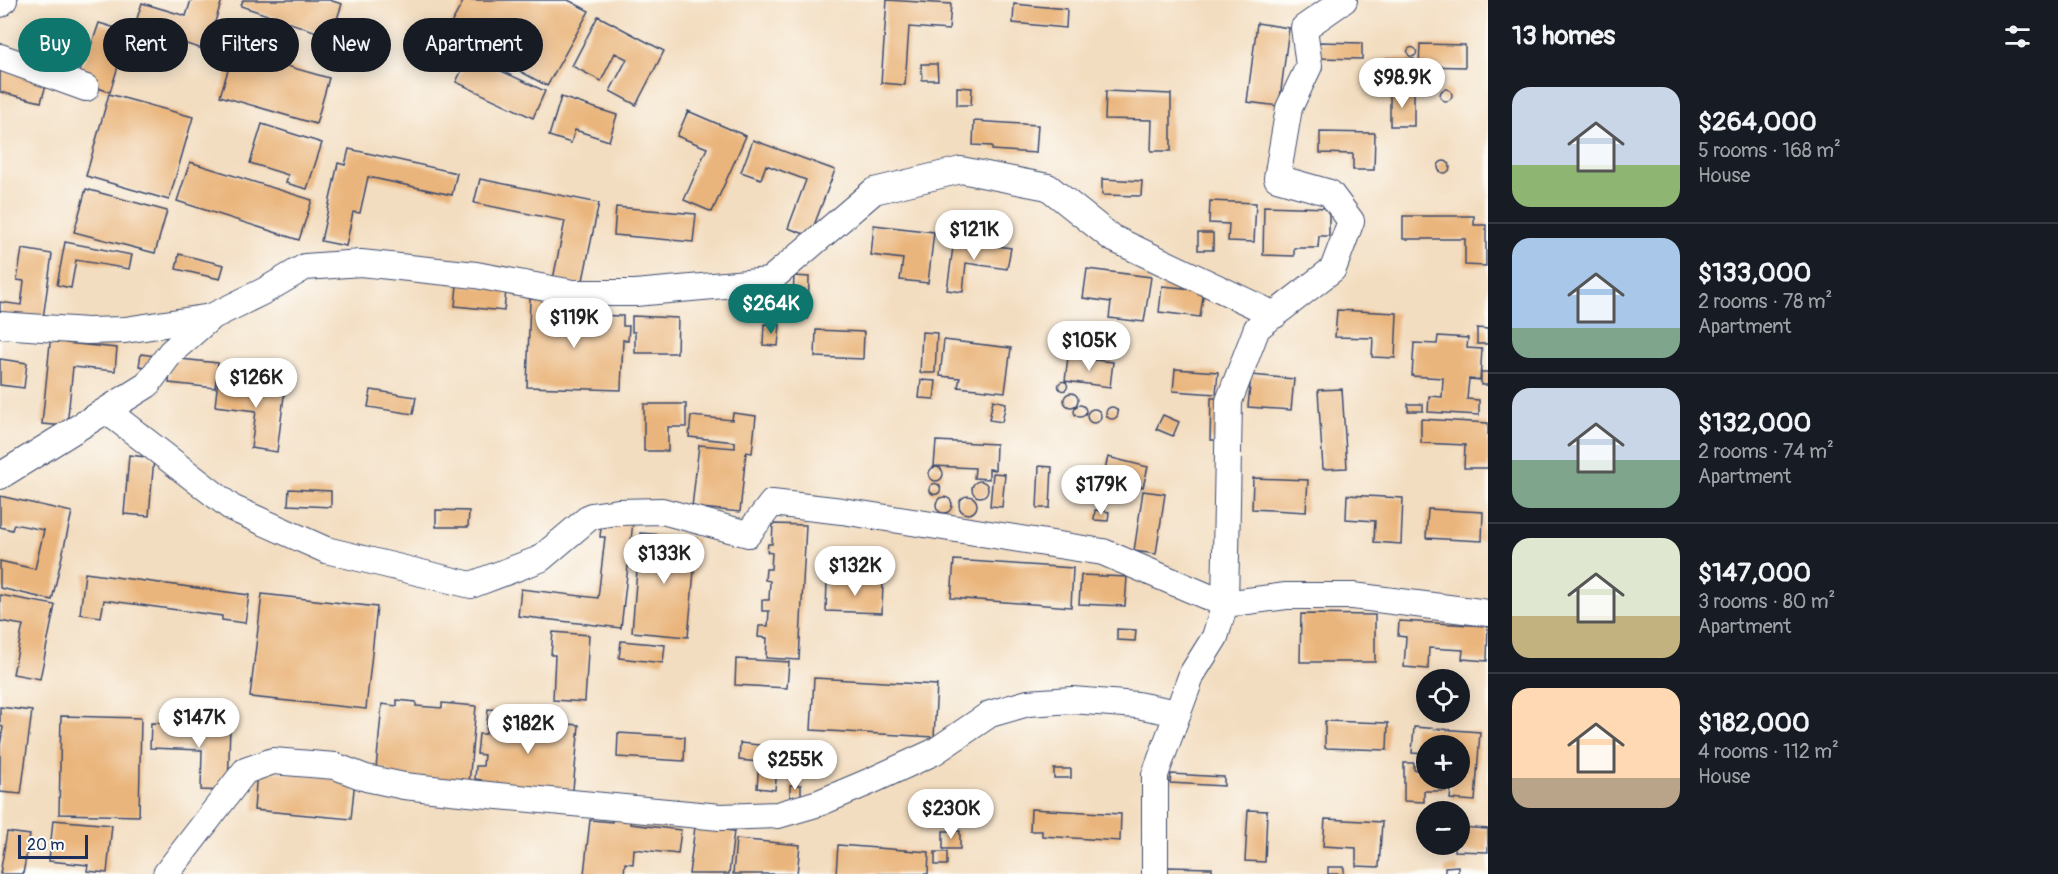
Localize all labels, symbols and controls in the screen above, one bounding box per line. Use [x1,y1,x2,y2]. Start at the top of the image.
chip: Buy [18,18,91,72]
chip: Rent [103,18,188,72]
chip: Filters [200,18,299,72]
chip: New [311,18,391,72]
chip: Apartment [403,18,543,72]
text: 13 homes [1512,20,1615,52]
icon: filters [2001,20,2034,53]
pin: $98.9K [1353,58,1451,109]
text: $98.9K [1373,65,1431,90]
text: $264,000 [1698,106,1817,138]
icon: home [1560,111,1632,183]
text: 5 rooms · 168 m² [1698,138,1841,163]
text: House [1698,163,1750,188]
pin: $121K [932,210,1016,261]
text: $121K [949,217,999,242]
text: $133,000 [1698,257,1811,289]
icon: home [1560,262,1632,334]
pin: $264K [729,284,813,335]
text: 2 rooms · 78 m² [1698,289,1832,314]
text: $264K [742,291,800,316]
pin: $119K [532,298,616,349]
text: $119K [550,305,598,330]
text: Apartment [1698,314,1791,339]
pin: $105K [1047,321,1131,372]
text: $105K [1061,328,1117,353]
pin: $126K [214,358,298,409]
text: $126K [229,365,283,390]
text: $132,000 [1698,407,1811,439]
icon: home [1560,412,1632,484]
text: 2 rooms · 74 m² [1698,439,1834,464]
text: Apartment [1698,464,1791,489]
pin: $179K [1059,465,1143,516]
text: $179K [1075,472,1127,497]
pin: $133K [622,534,706,585]
text: $133K [637,541,691,566]
pin: $132K [813,546,897,597]
text: $132K [828,553,882,578]
text: $147,000 [1698,557,1811,589]
icon: home [1560,562,1632,634]
text: 3 rooms · 80 m² [1698,589,1835,614]
text: Apartment [1698,614,1791,639]
map controls [1416,669,1470,855]
button: locate [1416,669,1470,723]
pin: $147K [157,698,241,749]
pin: $182K [486,704,570,755]
text: $147K [173,705,225,730]
text: $182,000 [1698,707,1810,739]
text: $182K [502,711,554,736]
icon: home [1560,712,1632,784]
button: + [1416,735,1470,789]
text: 4 rooms · 112 m² [1698,739,1839,764]
pin: $255K [753,740,837,791]
text: $255K [767,747,823,772]
text: House [1698,764,1750,789]
pin: $230K [909,789,993,840]
text: $230K [922,796,980,821]
button: − [1416,801,1470,855]
scale bar [18,832,88,860]
text: 20 m [27,835,65,855]

